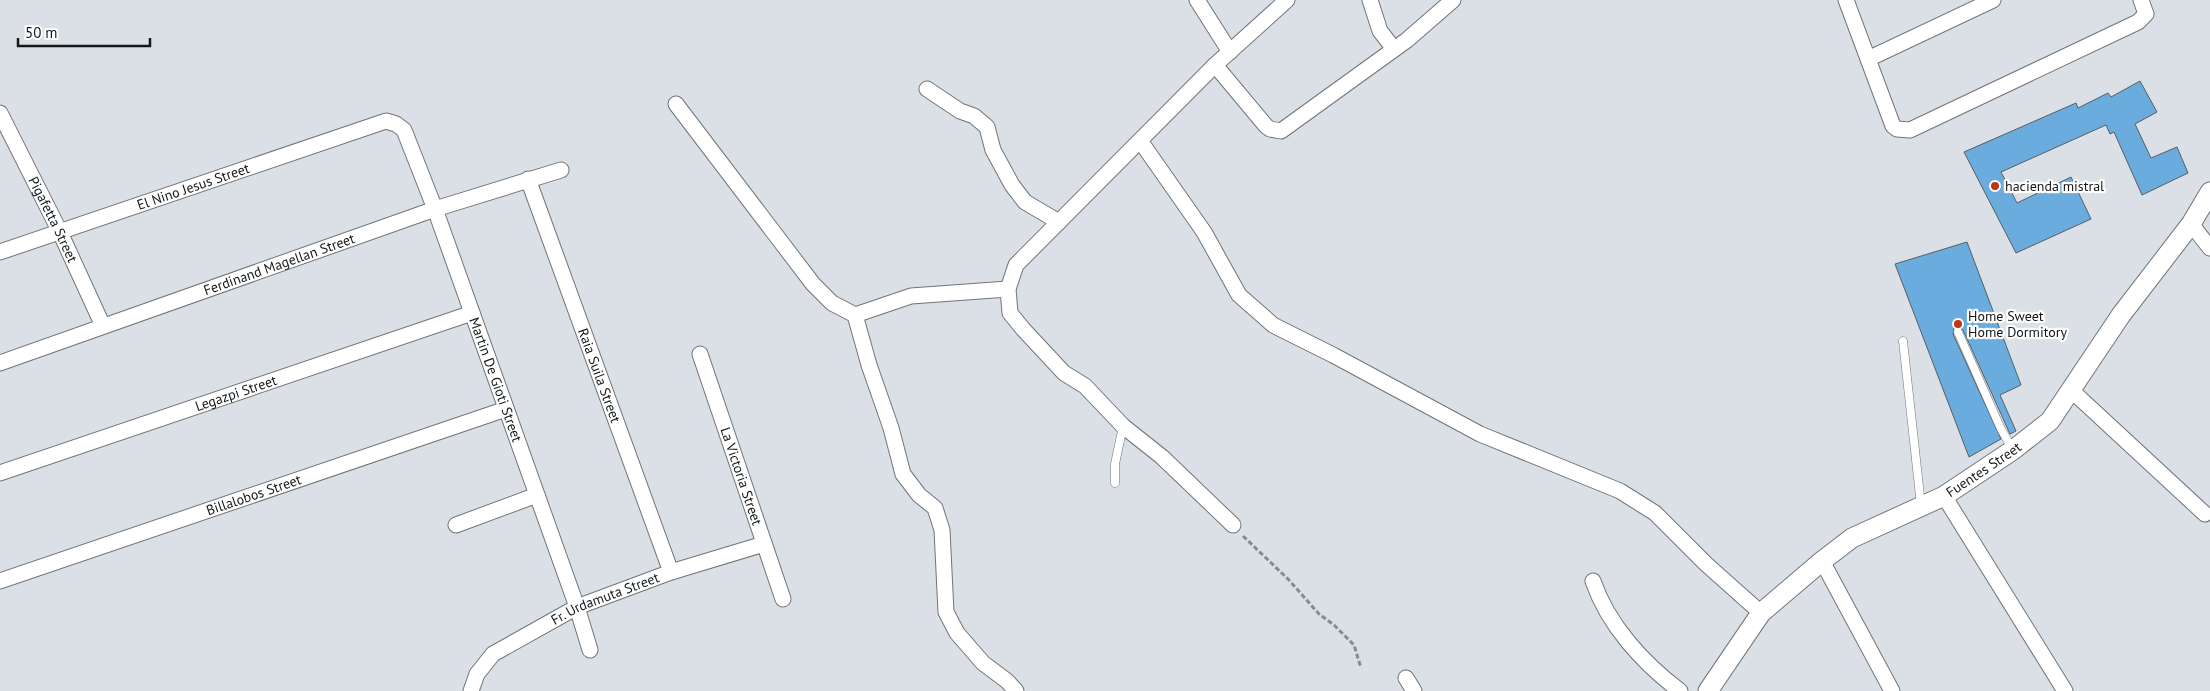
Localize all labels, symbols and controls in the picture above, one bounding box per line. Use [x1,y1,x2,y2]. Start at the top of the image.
scale bar [18,15,150,47]
text: 50 m [25,23,58,42]
street label: El Nino Jesus Street [135,159,252,214]
street label: Pigafetta Street [24,173,82,266]
place label: hacienda mistral [2005,177,2104,195]
marker: hacienda mistral [1989,180,2001,192]
street label: Ferdinand Magellan Street [201,229,357,299]
place label: Home Sweet Home Dormitory [1968,307,2068,341]
street label: Martin De Gioti Street [465,315,526,445]
marker: Home Sweet Home Dormitory [1952,318,1964,330]
street label: Raia Suila Street [574,326,625,425]
street label: Legazpi Street [193,371,279,415]
street label: La Victoria Street [716,425,766,528]
street label: Fuentes Street [1943,438,2025,501]
street label: Billalobos Street [204,470,304,519]
street label: Fr. Urdamuta Street [548,568,662,629]

